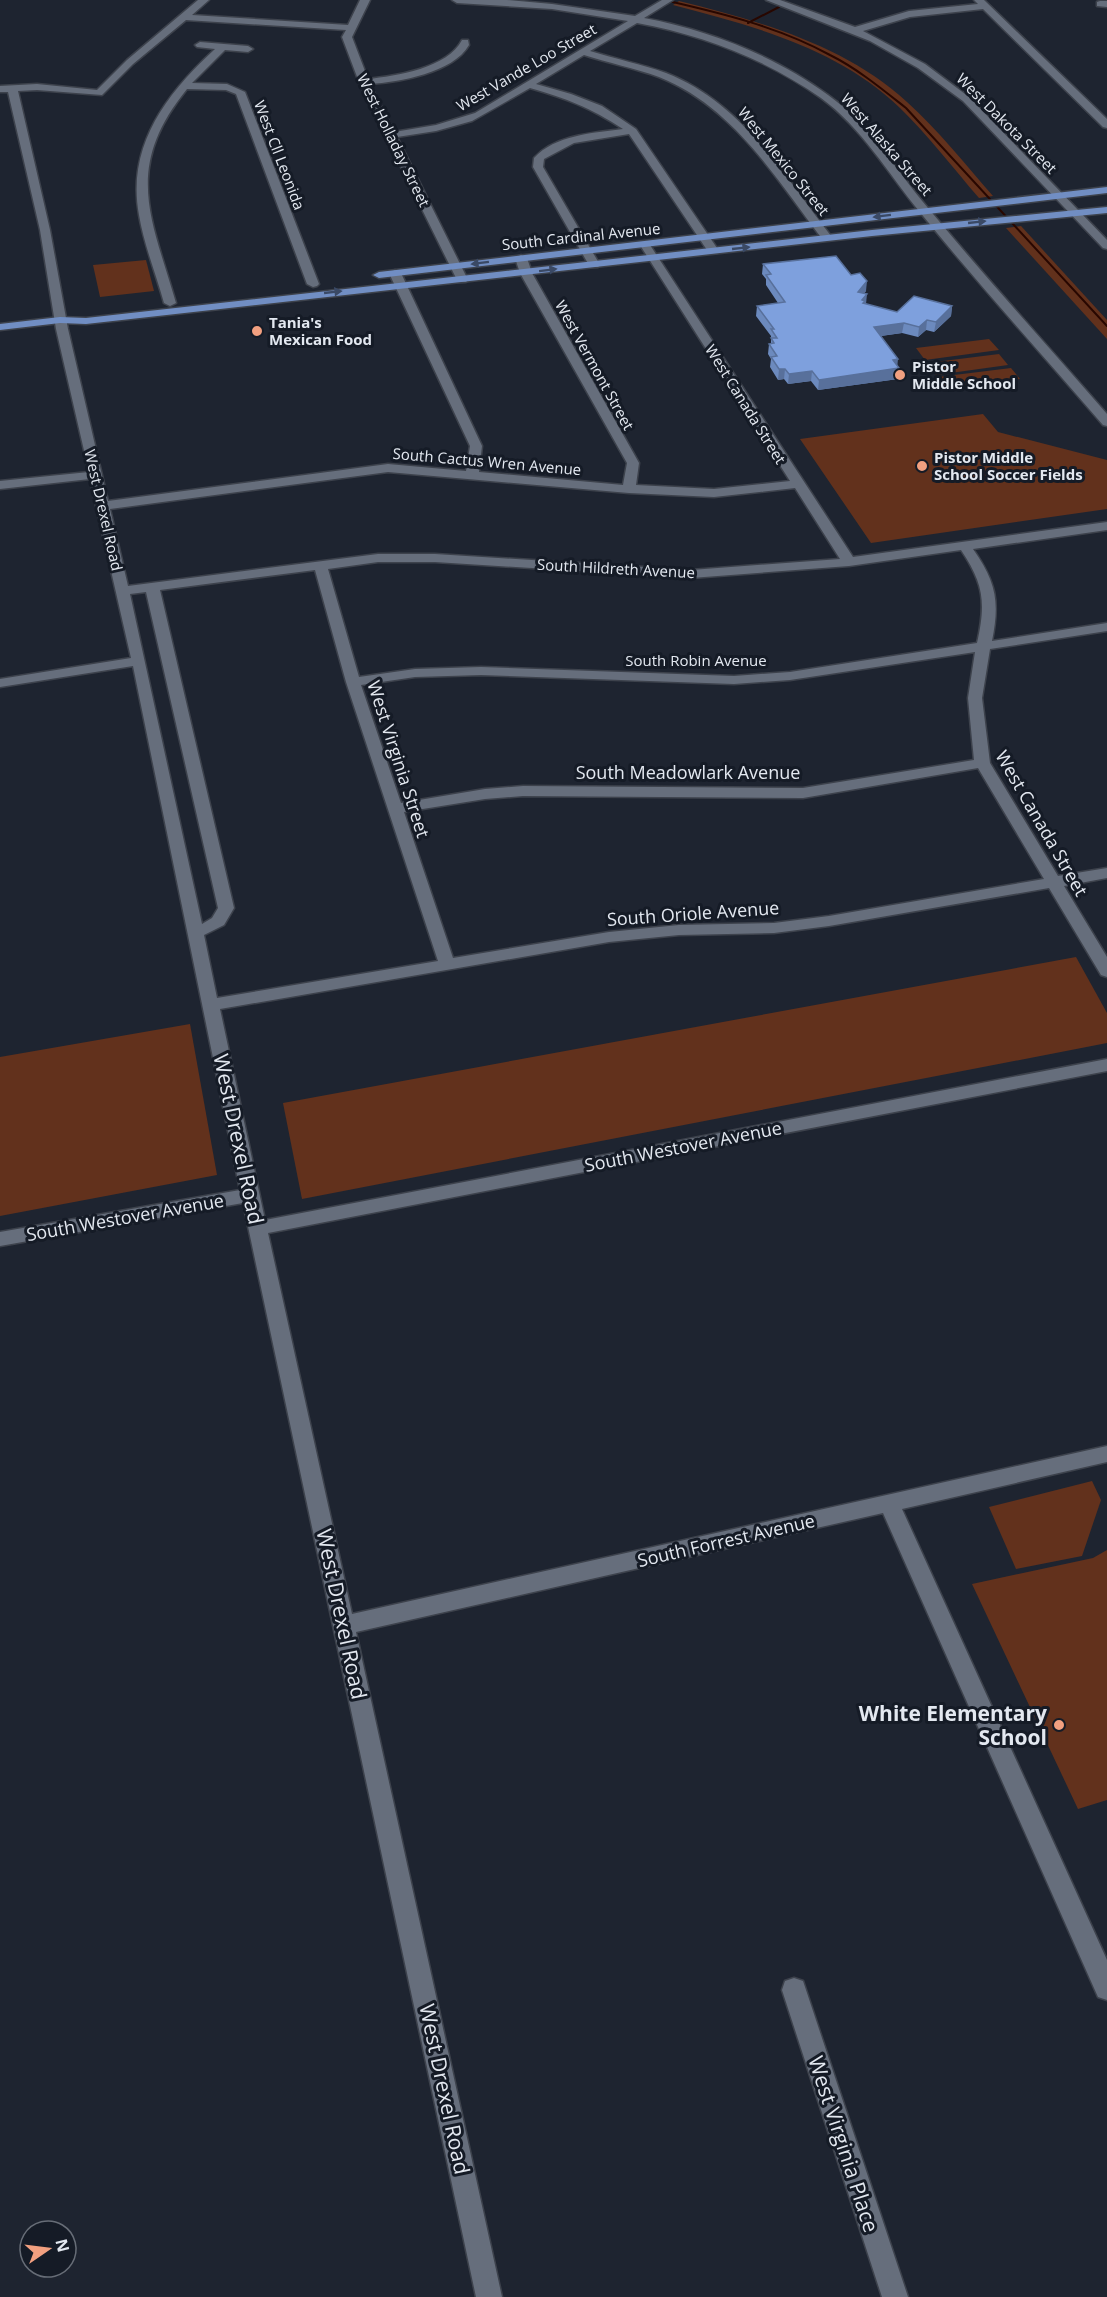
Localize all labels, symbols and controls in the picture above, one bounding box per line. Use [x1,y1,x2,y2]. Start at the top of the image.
street label: West Vande Loo Street [452,19,600,115]
street label: West Dakota Street [952,68,1062,178]
street label: West Holladay Street [353,70,435,210]
street label: West Alaska Street [837,89,937,199]
street label: West Cll Leonida [250,98,310,212]
street label: West Mexico Street [734,103,834,219]
one-way arrow [872,211,891,221]
one-way arrow [967,217,986,227]
street label: South Cardinal Avenue [501,218,661,254]
one-way arrow [732,243,751,253]
one-way arrow [470,258,489,267]
one-way arrow [538,265,557,275]
one-way arrow [323,287,342,297]
street label: West Vermont Street [551,297,639,433]
place label: Tania's Mexican Food [269,312,372,349]
marker: Tania's Mexican Food [250,324,264,338]
street label: West Canada Street [701,340,791,468]
place label: Pistor Middle School [912,356,1016,393]
marker: Pistor Middle School [893,368,907,382]
street label: South Cactus Wren Avenue [392,443,582,479]
street label: West Drexel Road [80,447,128,573]
place label: Pistor Middle School Soccer Fields [934,447,1083,484]
marker: Pistor Middle School Soccer Fields [915,459,929,473]
street label: South Hildreth Avenue [537,554,695,582]
street label: South Robin Avenue [625,650,767,670]
street label: West Virginia Street [362,677,436,841]
street label: West Canada Street [990,746,1094,900]
street label: South Meadowlark Avenue [576,760,800,784]
street label: South Oriole Avenue [606,895,780,931]
street label: West Drexel Road [207,1051,271,1227]
street label: South Westover Avenue [582,1115,784,1177]
street label: South Westover Avenue [24,1188,226,1246]
street label: South Forrest Avenue [635,1508,817,1572]
street label: West Drexel Road [310,1526,374,1702]
place label: White Elementary School [859,1699,1047,1751]
marker: White Elementary School [1052,1718,1066,1732]
street label: West Drexel Road [413,2001,477,2177]
street label: West Virginia Place [802,2052,886,2236]
north arrow [18,2219,78,2279]
text: N [50,2236,75,2254]

